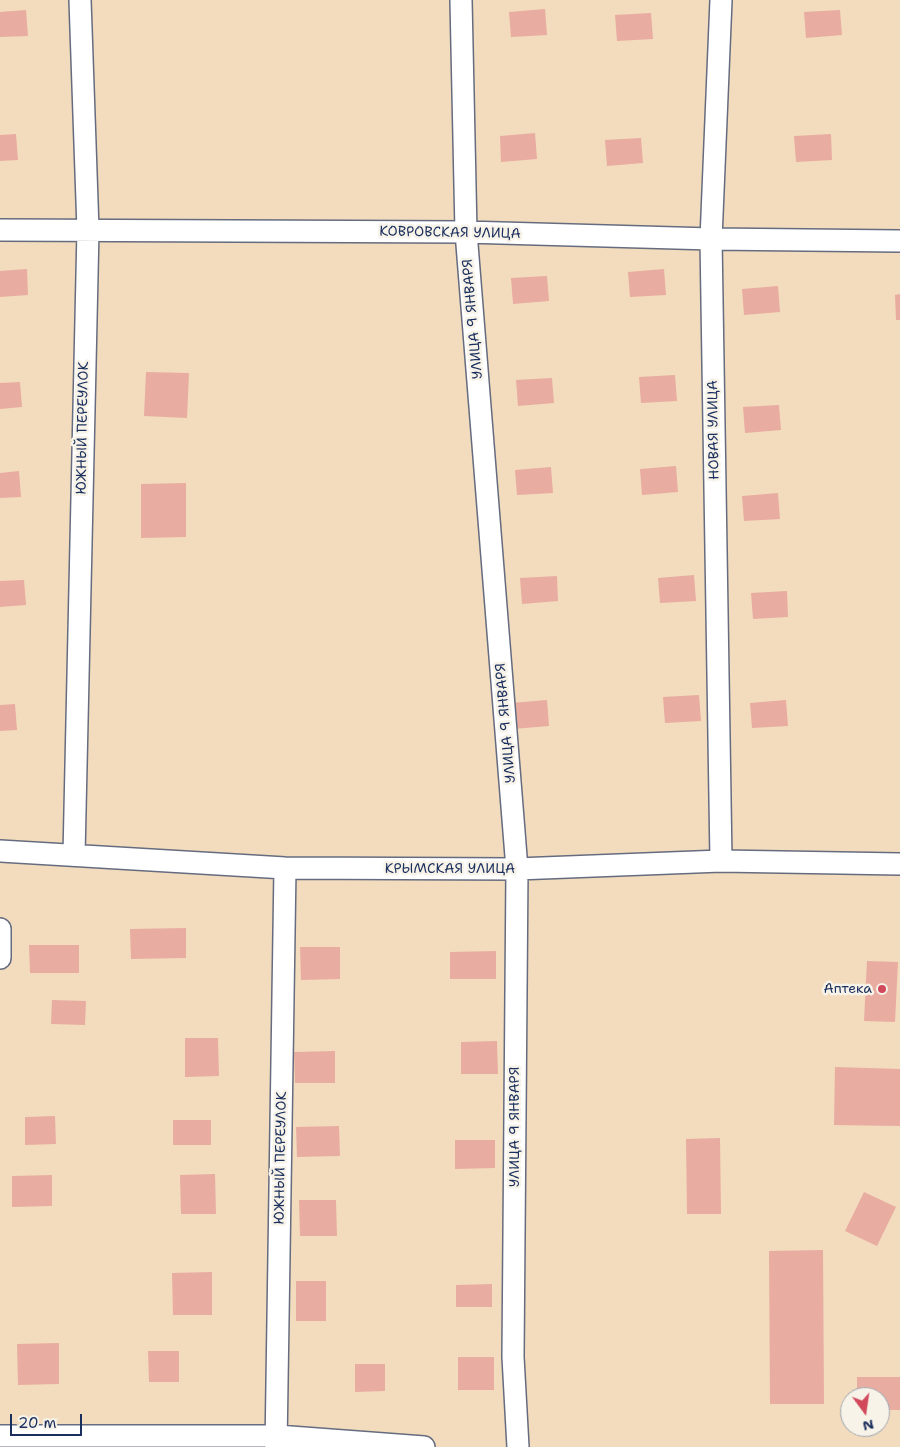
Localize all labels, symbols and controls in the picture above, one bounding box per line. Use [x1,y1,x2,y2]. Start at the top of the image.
street label: КОВРОВСКАЯ УЛИЦА [379,223,521,243]
street label: УЛИЦА 9 ЯНВАРЯ [459,258,487,380]
street label: ЮЖНЫЙ ПЕРЕУЛОК [73,361,93,495]
street label: НОВАЯ УЛИЦА [705,380,723,480]
street label: УЛИЦА 9 ЯНВАРЯ [492,662,520,784]
street label: КРЫМСКАЯ УЛИЦА [385,861,515,877]
place label: Аптека [824,981,872,997]
marker: Аптека [876,983,888,995]
street label: УЛИЦА 9 ЯНВАРЯ [507,1067,523,1187]
street label: ЮЖНЫЙ ПЕРЕУЛОК [271,1091,291,1225]
north arrow [840,1387,890,1437]
scale bar [12,1404,85,1436]
text: 20 m [18,1413,57,1433]
text: N [861,1416,876,1436]

